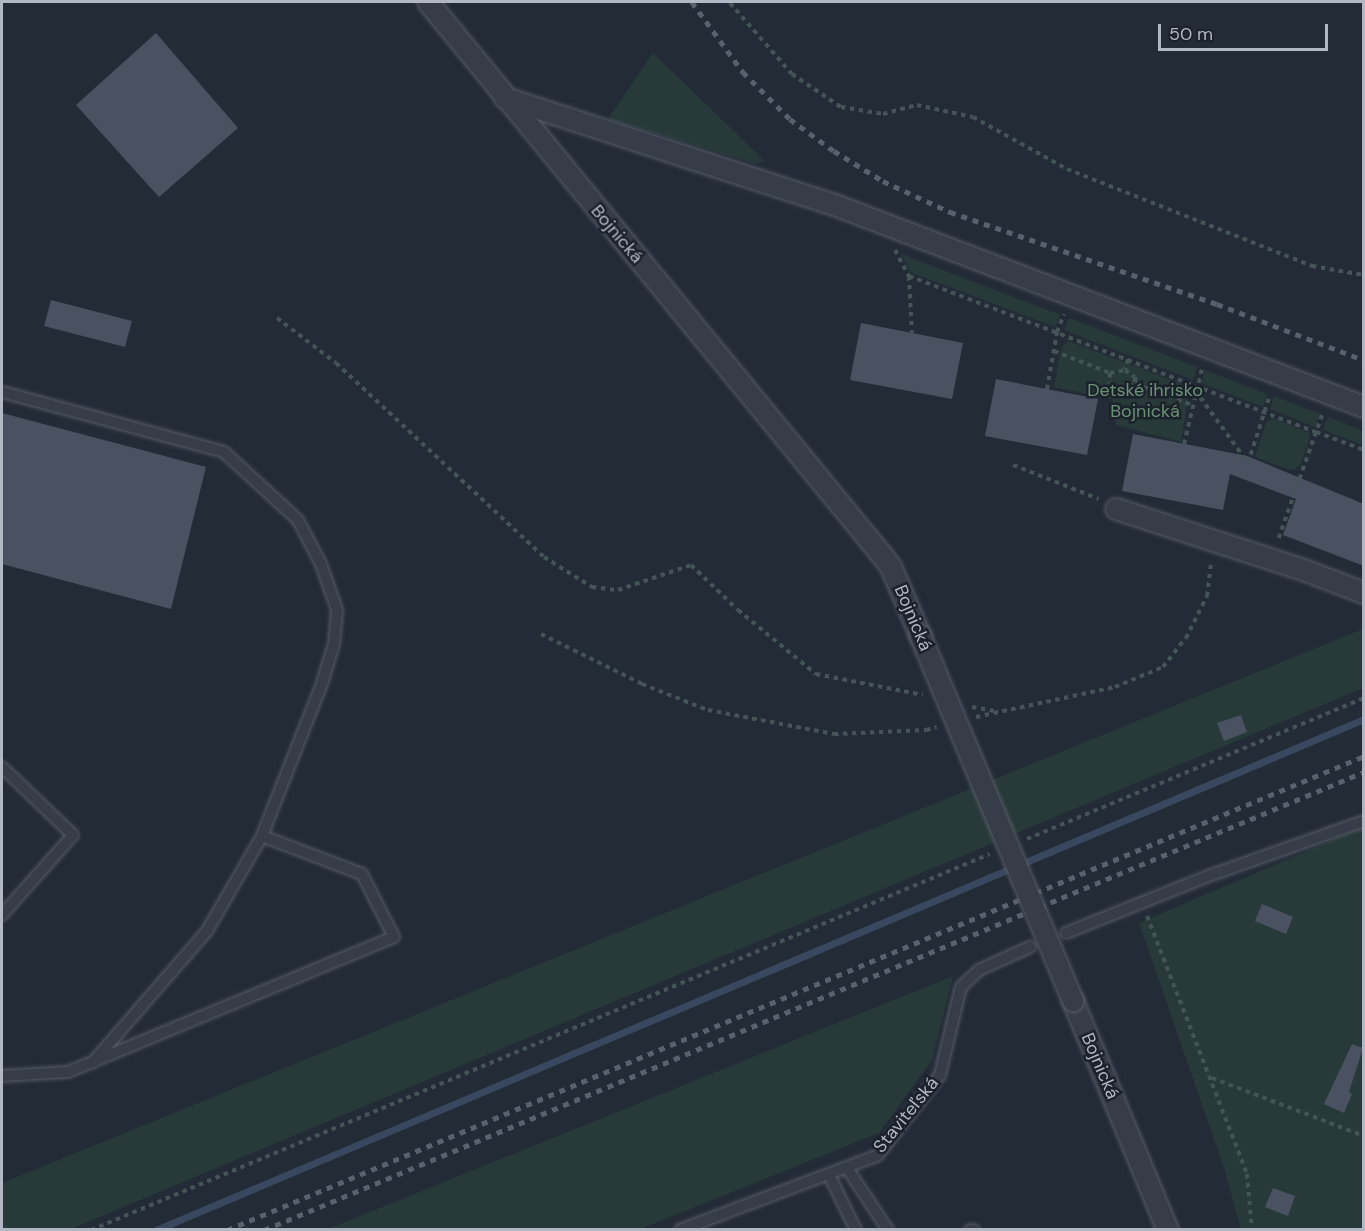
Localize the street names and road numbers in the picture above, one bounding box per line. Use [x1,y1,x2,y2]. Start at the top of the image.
street label: Bojnická [586,200,648,268]
street label: Bojnická [889,582,937,654]
street label: Bojnická [1076,1030,1124,1102]
street label: Staviteľská [869,1073,943,1157]

